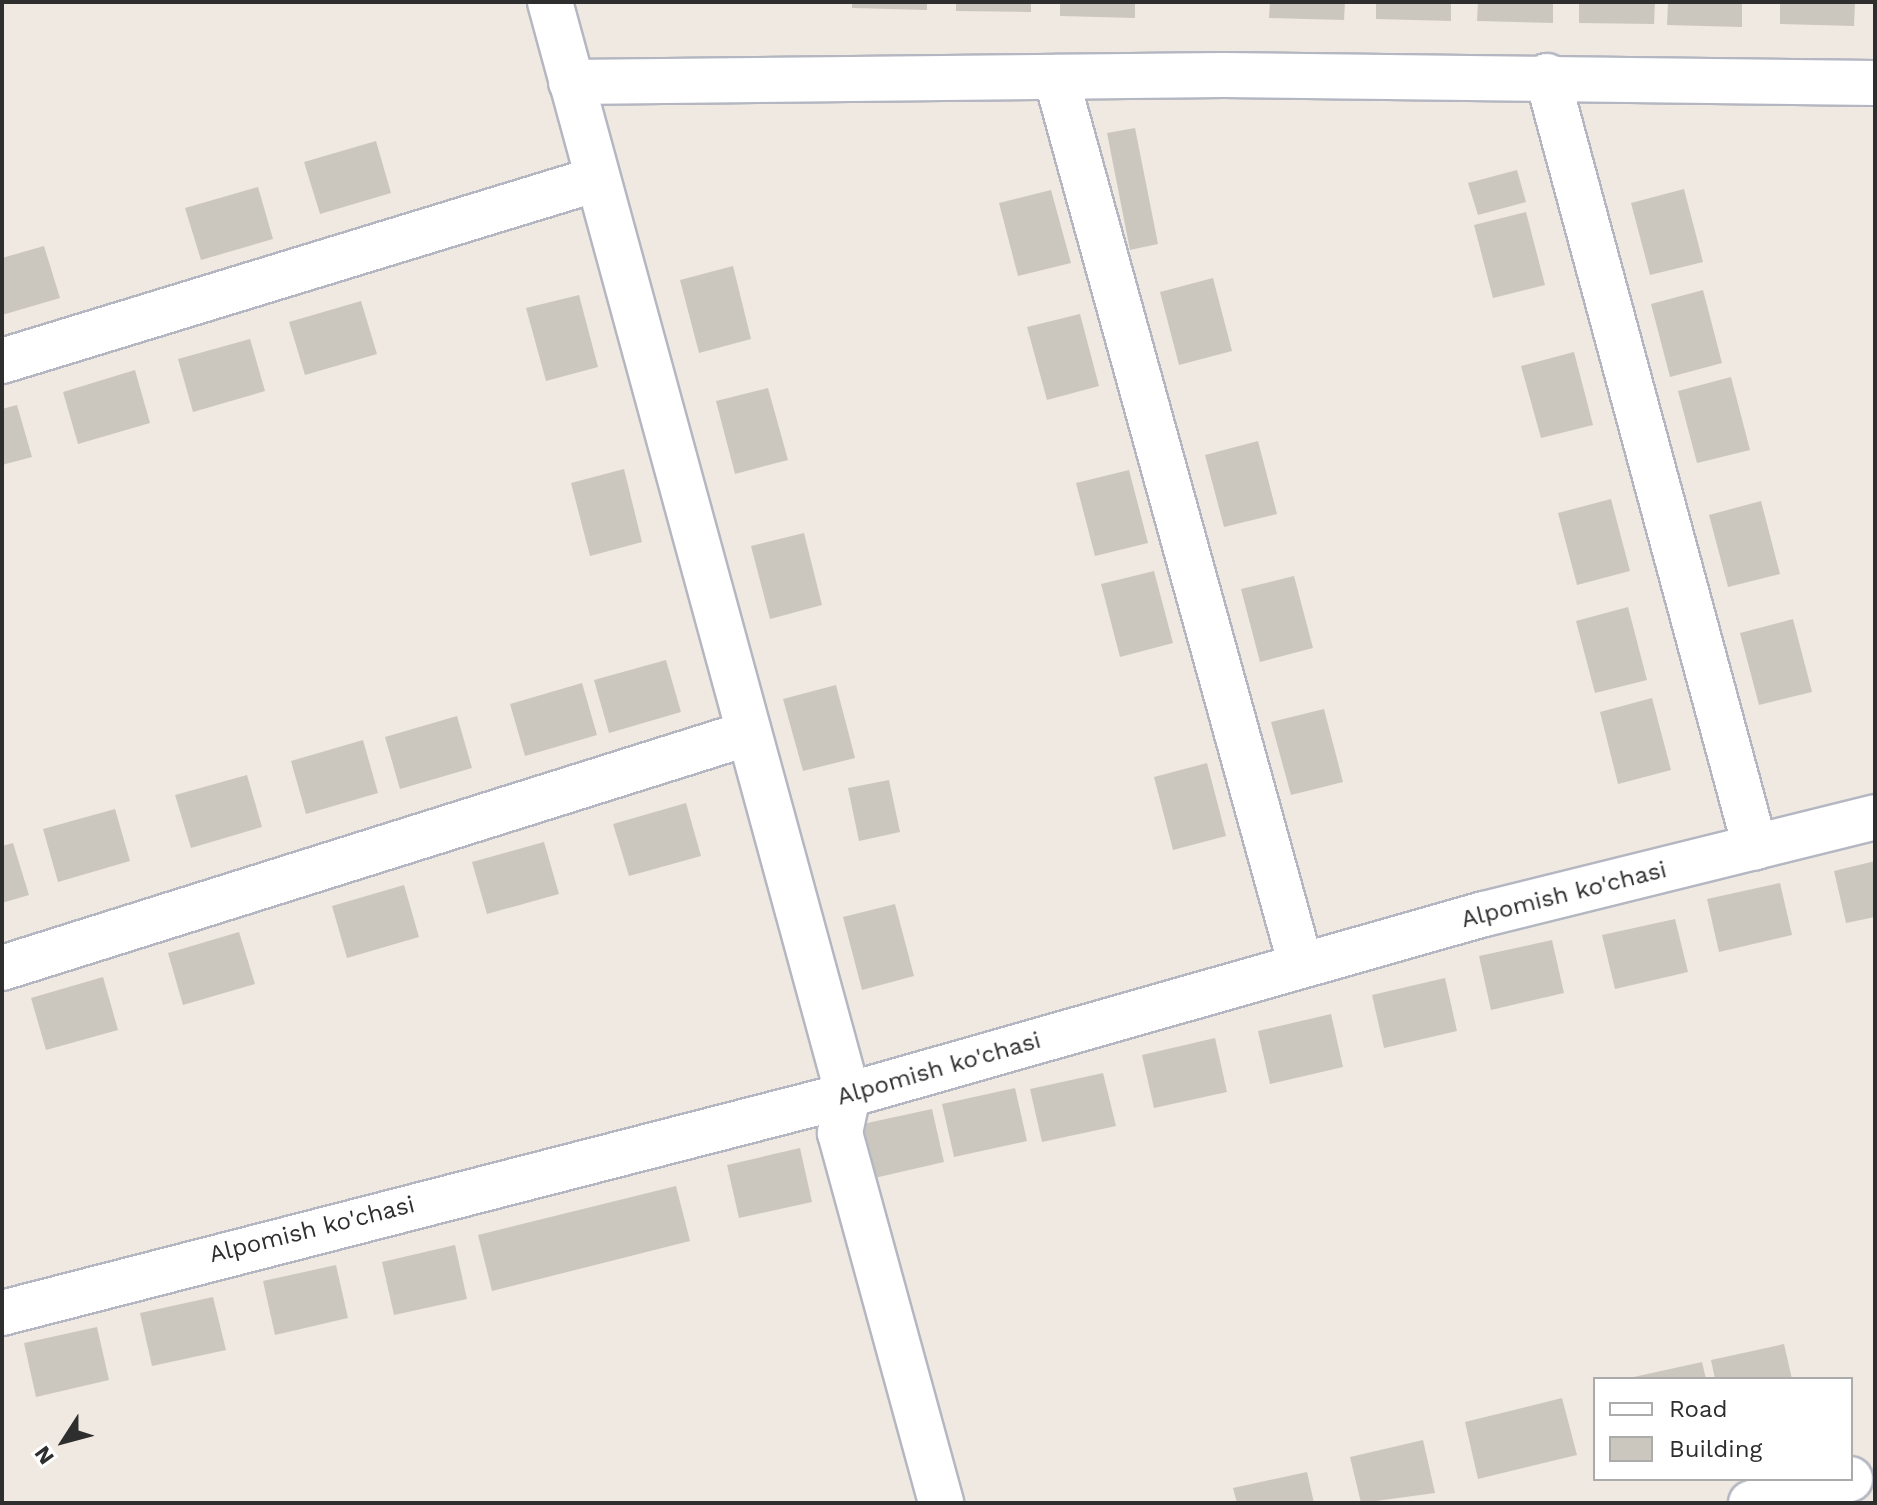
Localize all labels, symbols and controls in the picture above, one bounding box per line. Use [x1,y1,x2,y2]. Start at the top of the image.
street label: Alpomish ko'chasi [1458,856,1670,934]
street label: Alpomish ko'chasi [834,1026,1044,1112]
street label: Alpomish ko'chasi [206,1191,418,1269]
legend [1593,1377,1853,1481]
text: Road [1669,1395,1728,1423]
north arrow [24,1401,104,1481]
text: Building [1669,1435,1762,1463]
text: N [29,1441,59,1469]

